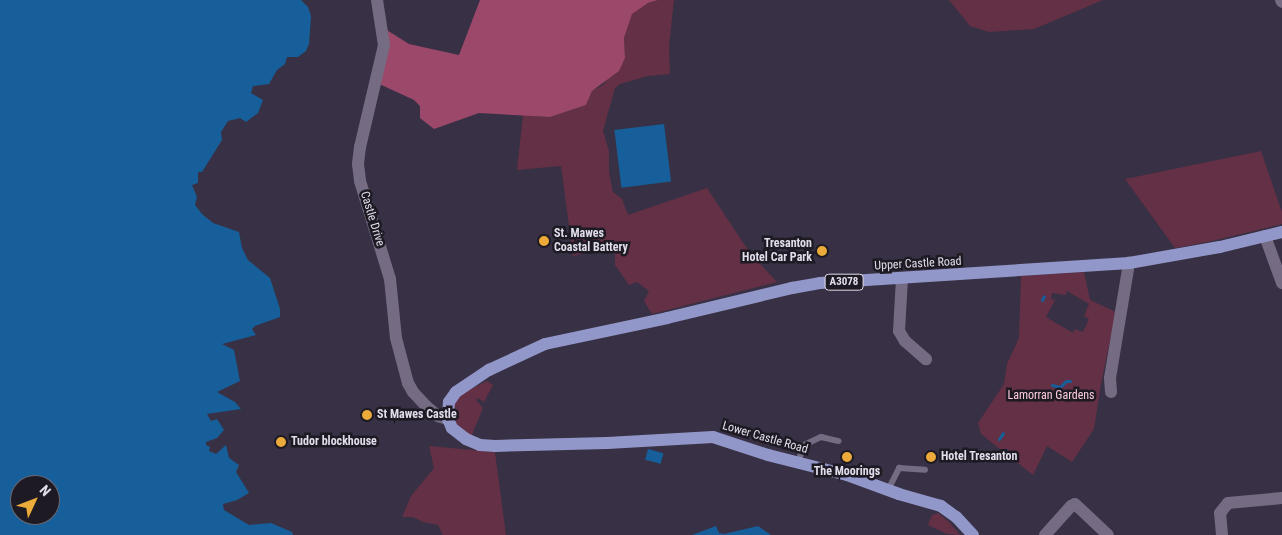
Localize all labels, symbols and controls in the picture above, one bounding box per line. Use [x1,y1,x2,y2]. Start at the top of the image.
street label: Castle Drive [357,190,387,248]
place label: St. Mawes Coastal Battery [554,227,628,255]
marker: St. Mawes Coastal Battery [538,235,550,247]
place label: Tresanton Hotel Car Park [742,237,812,265]
marker: Tresanton Hotel Car Park [816,245,828,257]
street label: Upper Castle Road [874,255,962,273]
road number: A3078 [824,274,864,290]
park label: Lamorran Gardens [1007,389,1095,403]
place label: St Mawes Castle [377,408,457,422]
marker: St Mawes Castle [361,409,373,421]
street label: Lower Castle Road [721,419,809,457]
place label: Tudor blockhouse [291,435,377,449]
marker: Tudor blockhouse [275,436,287,448]
place label: Hotel Tresanton [941,450,1018,464]
marker: The Moorings [841,451,853,463]
marker: Hotel Tresanton [925,451,937,463]
place label: The Moorings [814,465,880,479]
north arrow [10,475,60,525]
text: N [36,482,54,499]

